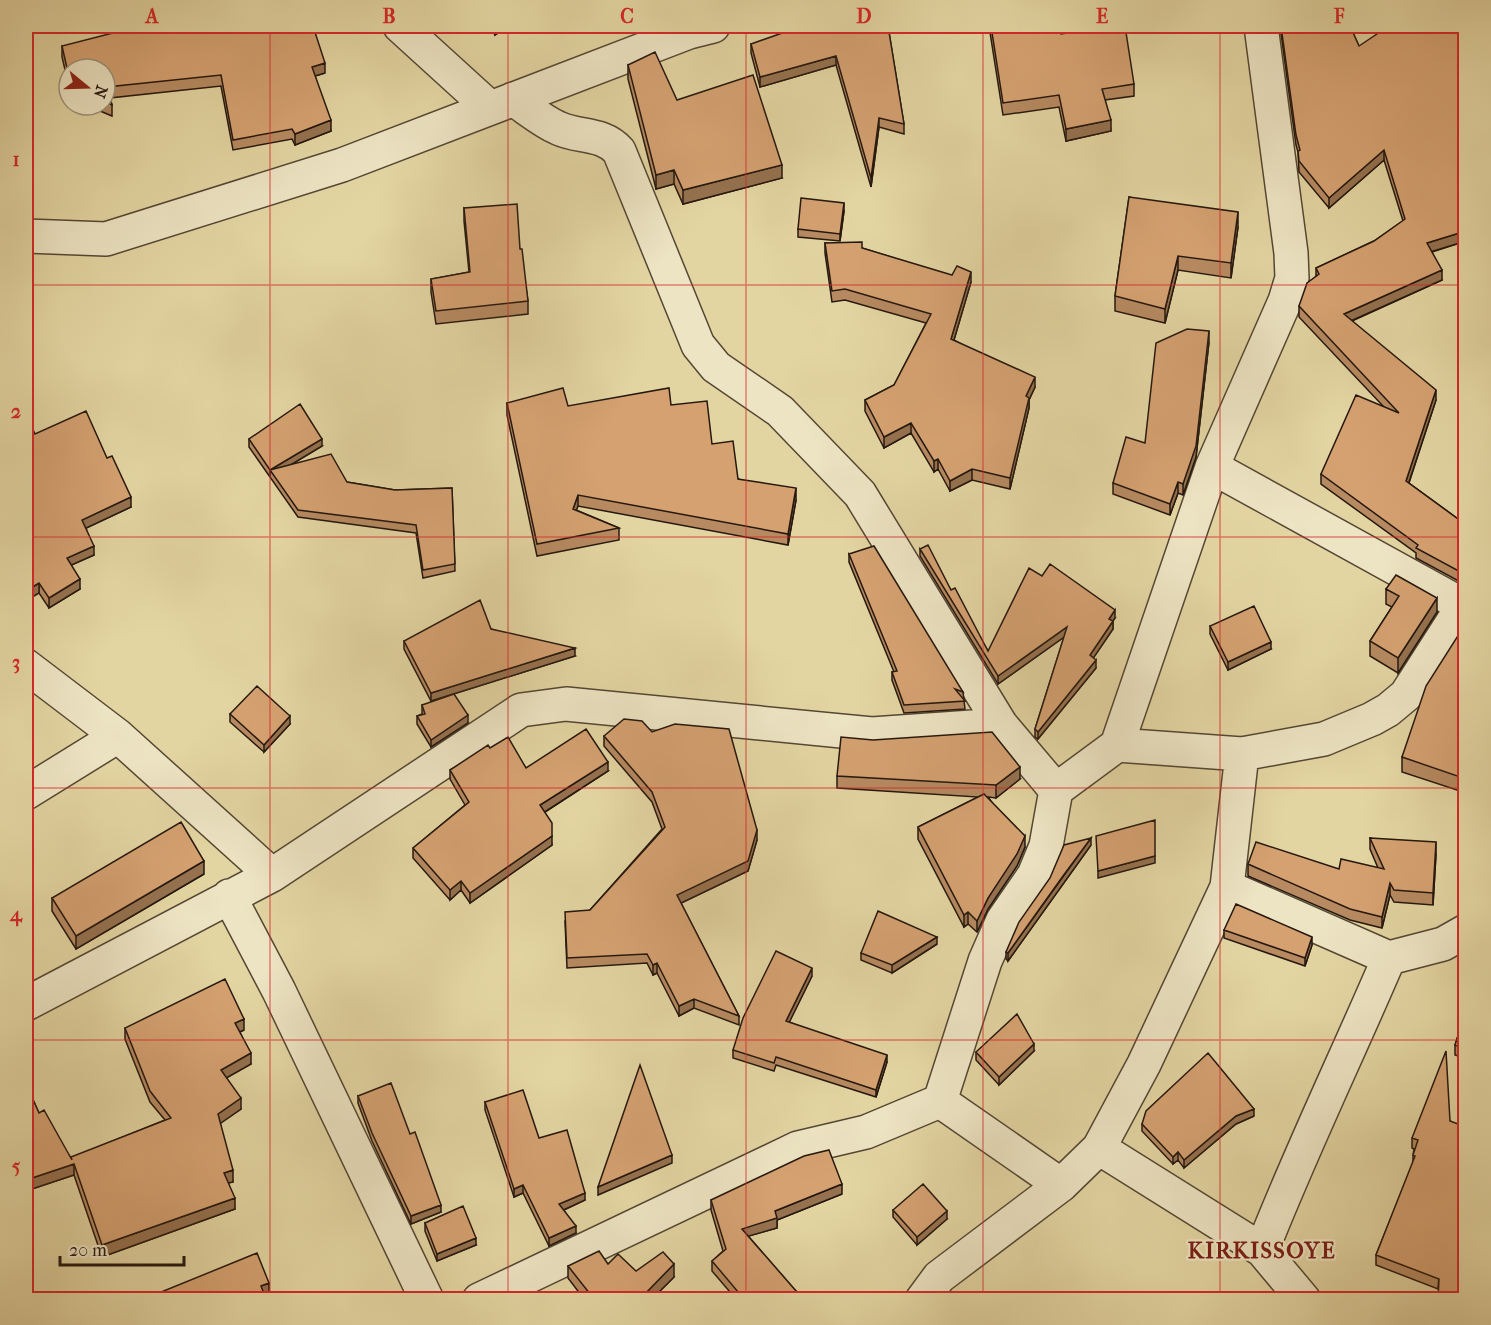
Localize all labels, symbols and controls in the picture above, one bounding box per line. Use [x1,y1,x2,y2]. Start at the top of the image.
text: A [144,5,160,28]
text: B [382,5,396,28]
text: C [620,5,634,28]
text: D [856,5,872,28]
text: E [1096,5,1108,28]
text: F [1333,5,1345,28]
north arrow [57,57,117,117]
text: N [89,83,112,101]
text: 1 [12,148,20,171]
text: 2 [11,400,21,423]
text: 3 [12,651,20,674]
text: 4 [9,903,23,927]
text: 5 [12,1155,21,1178]
scale bar [60,1229,184,1267]
district label: KIRKISSOYE [1188,1238,1336,1264]
text: 20 m [69,1240,107,1261]

